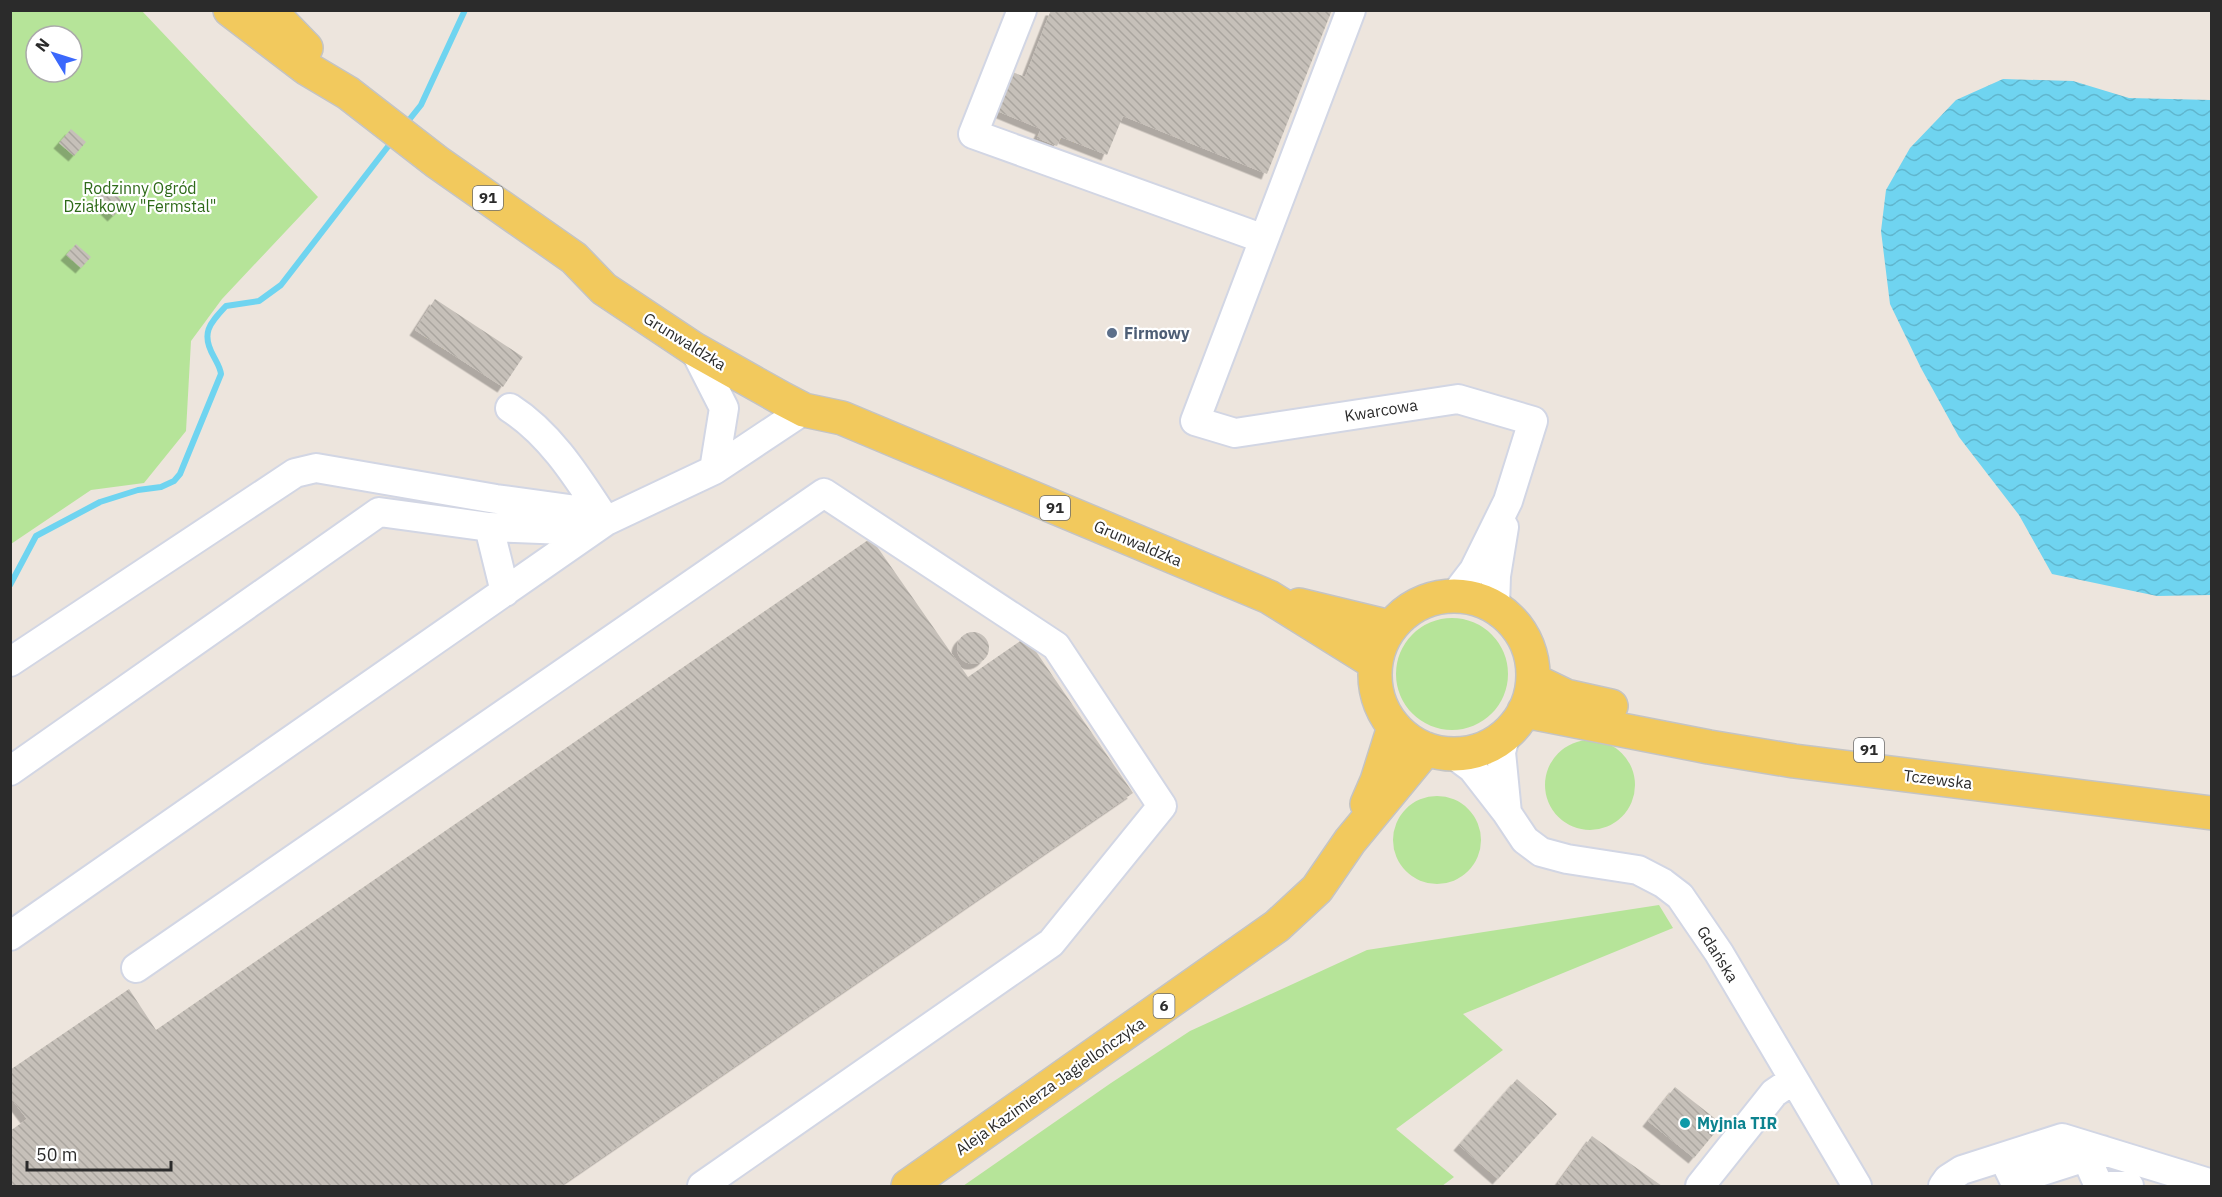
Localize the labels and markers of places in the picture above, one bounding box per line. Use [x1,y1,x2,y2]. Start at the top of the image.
place label: Firmowy [1124,323,1190,343]
marker: Firmowy [1105,326,1119,340]
place label: Myjnia TIR [1697,1113,1777,1133]
marker: Myjnia TIR [1678,1116,1692,1130]

